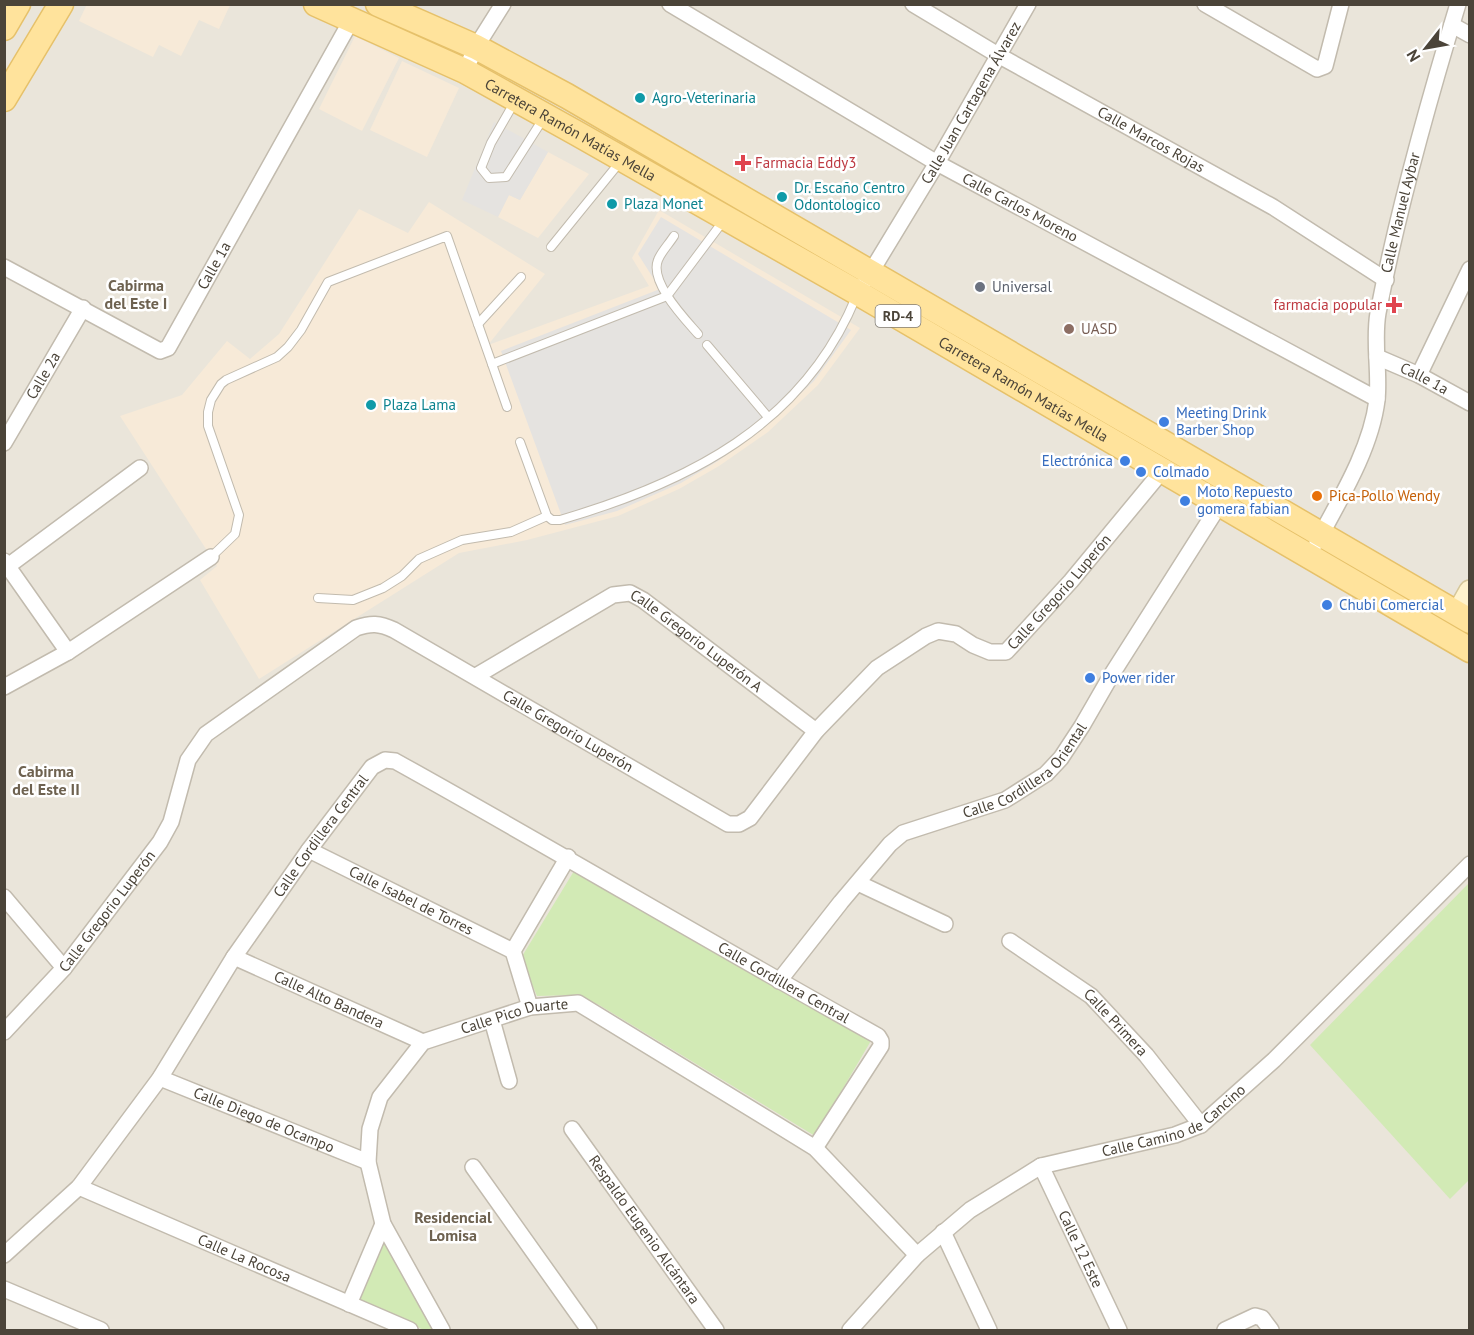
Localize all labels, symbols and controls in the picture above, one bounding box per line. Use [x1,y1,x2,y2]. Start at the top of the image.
street label: Calle Juan Cartagena Álvarez [917,18,1025,187]
north arrow [1396,18,1456,78]
text: N [1402,46,1424,65]
street label: Carretera Ramón Matías Mella [482,74,659,185]
place label: Agro-Veterinaria [652,88,756,107]
marker: Agro-Veterinaria [633,91,647,105]
street label: Calle Marcos Rojas [1094,102,1208,176]
street label: Calle Manuel Aybar [1376,150,1424,275]
place label: Farmacia Eddy3 [755,153,857,172]
marker: Farmacia Eddy3 [736,156,750,170]
street label: Calle Carlos Moreno [959,168,1082,246]
place label: Dr. Escaño Centro Odontologico [794,178,905,214]
marker: Dr. Escaño Centro Odontologico [775,190,789,204]
place label: Plaza Monet [624,194,703,213]
marker: Plaza Monet [605,197,619,211]
street label: Calle 1a [193,238,235,293]
district label: Cabirma del Este I [105,275,167,313]
place label: Universal [992,277,1053,296]
marker: Universal [973,280,987,294]
place label: farmacia popular [1274,295,1382,314]
marker: farmacia popular [1387,298,1401,312]
road number: RD-4 [876,305,920,327]
place label: UASD [1081,319,1117,338]
marker: UASD [1062,322,1076,336]
street label: Carretera Ramón Matías Mella [935,332,1112,446]
street label: Calle 2a [22,348,64,403]
street label: Calle 1a [1397,358,1452,398]
place label: Plaza Lama [383,395,456,414]
marker: Plaza Lama [364,398,378,412]
place label: Meeting Drink Barber Shop [1176,403,1267,439]
marker: Meeting Drink Barber Shop [1157,415,1171,429]
place label: Electrónica [1042,451,1113,470]
marker: Electrónica [1118,454,1132,468]
place label: Colmado [1153,462,1209,481]
marker: Colmado [1134,465,1148,479]
place label: Moto Repuesto gomera fabian [1197,482,1293,518]
place label: Pica-Pollo Wendy [1329,486,1440,505]
marker: Pica-Pollo Wendy [1310,489,1324,503]
marker: Moto Repuesto gomera fabian [1178,494,1192,508]
street label: Calle Gregorio Luperón [1003,530,1115,654]
street label: Calle Gregorio Luperón A [627,585,766,696]
place label: Chubi Comercial [1339,595,1444,614]
marker: Chubi Comercial [1320,598,1334,612]
place label: Power rider [1102,668,1175,687]
marker: Power rider [1083,671,1097,685]
street label: Calle Gregorio Luperón [499,685,637,776]
street label: Calle Cordillera Oriental [960,718,1091,822]
district label: Cabirma del Este II [12,761,80,799]
street label: Calle Cordillera Central [269,770,373,901]
street label: Calle Gregorio Luperón [54,846,159,976]
street label: Calle Isabel de Torres [346,861,477,939]
street label: Calle Cordillera Central [715,937,854,1028]
street label: Calle Alto Bandera [271,966,387,1032]
street label: Calle Primera [1080,984,1152,1060]
street label: Calle Pico Duarte [458,994,569,1038]
street label: Calle Camino de Cancino [1100,1080,1249,1161]
street label: Calle Diego de Ocampo [191,1083,337,1156]
street label: Respaldo Eugenio Alcántara [585,1151,704,1308]
district label: Residencial Lomisa [414,1207,492,1245]
street label: Calle 12 Este [1054,1207,1107,1291]
street label: Calle La Rocosa [195,1229,294,1286]

